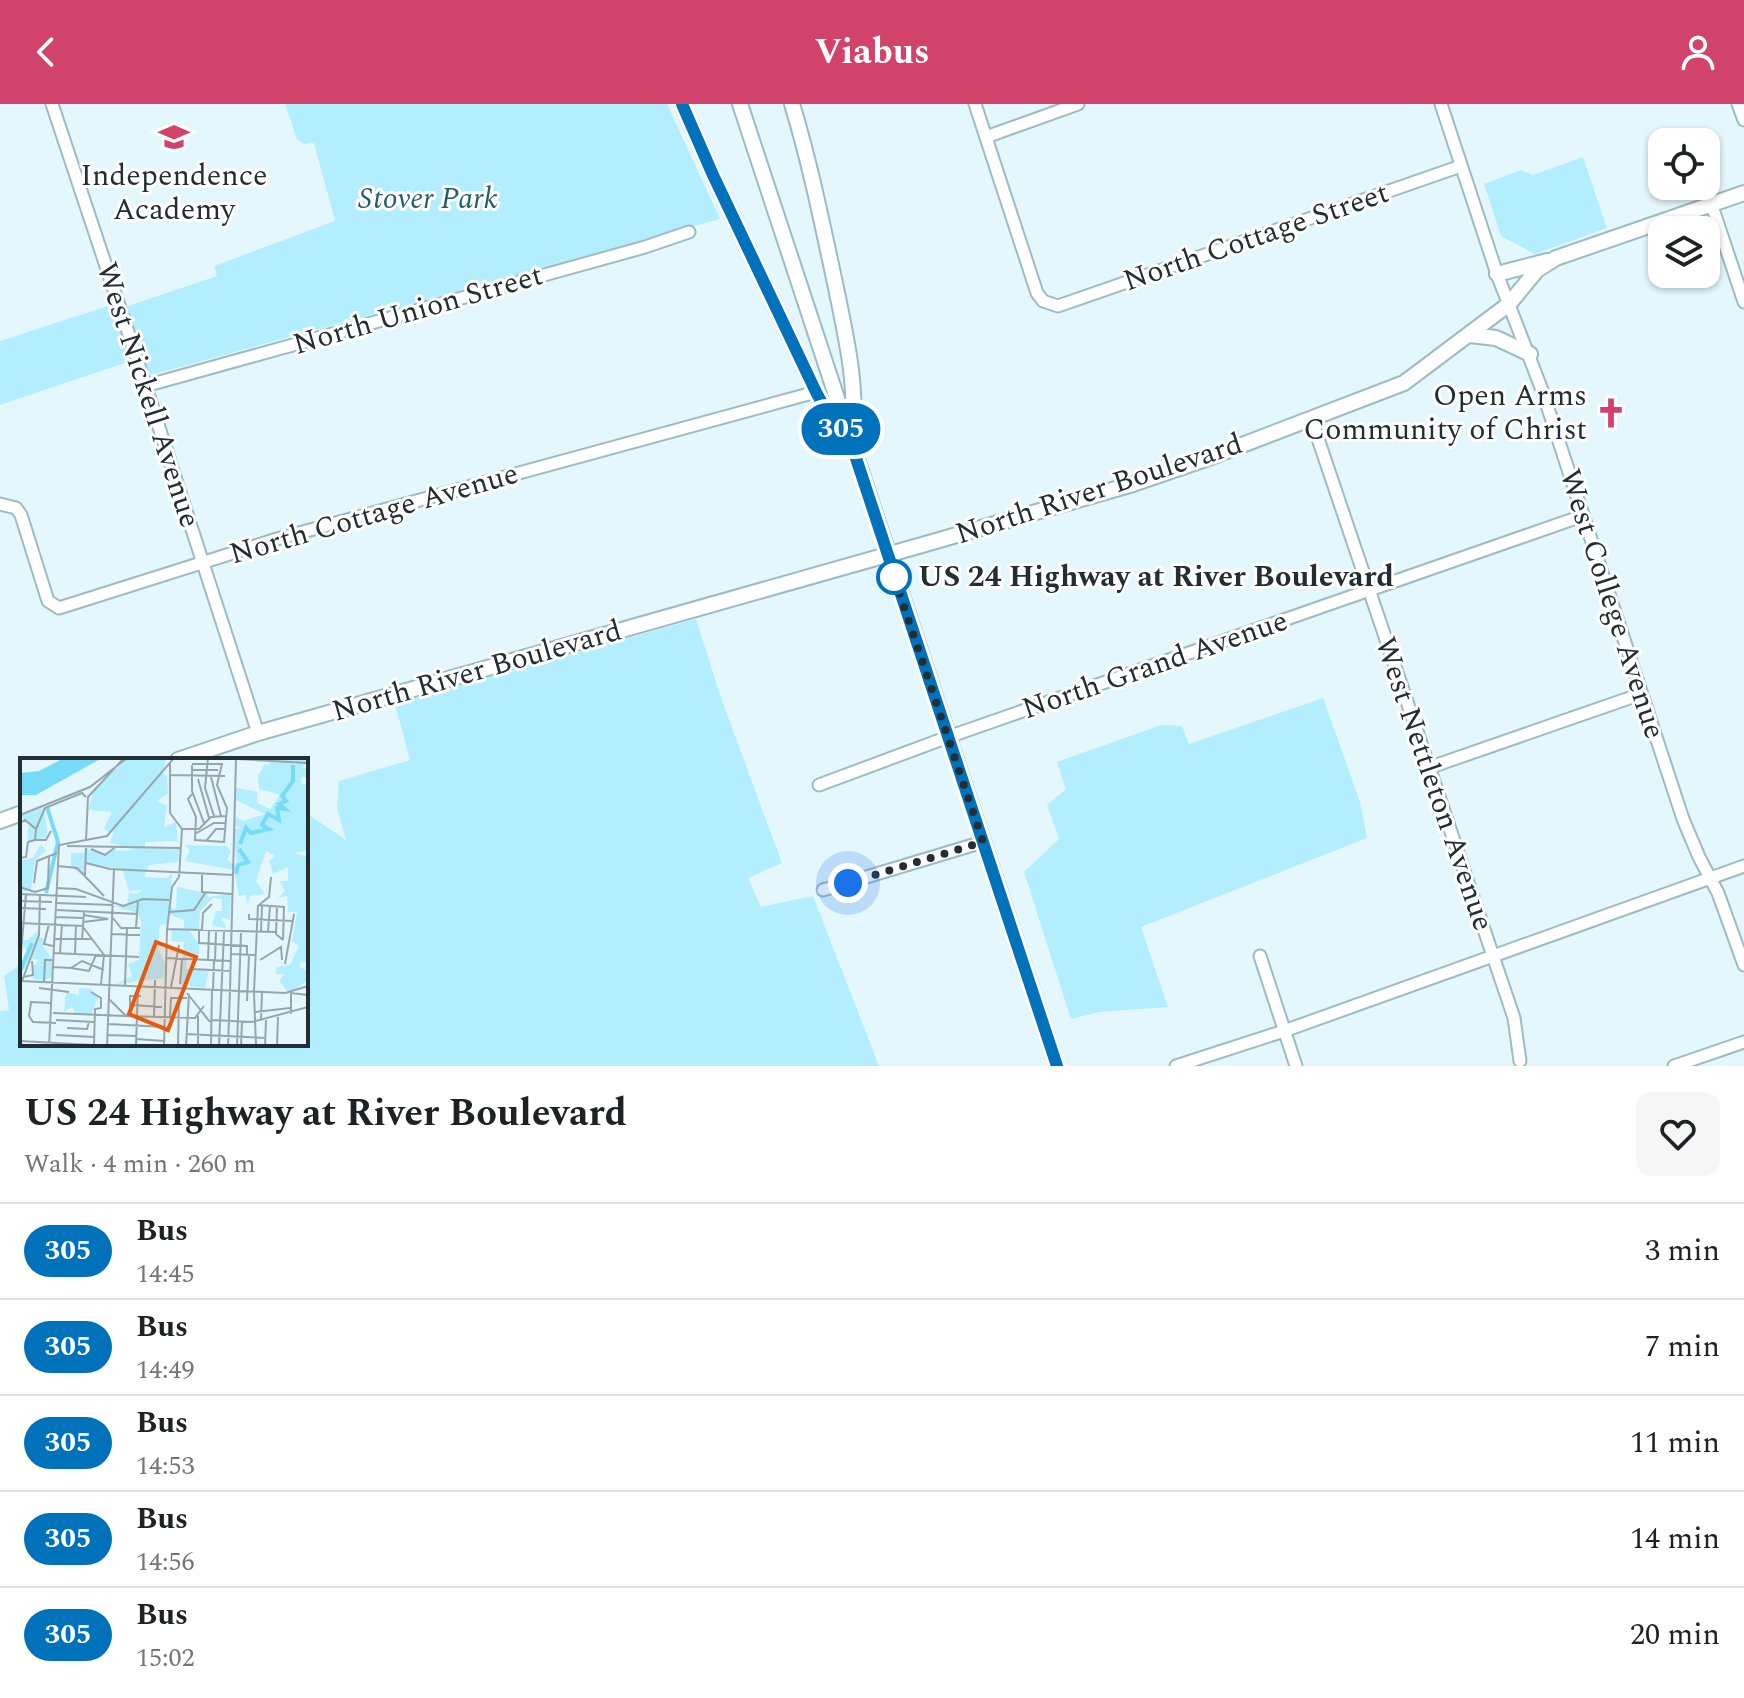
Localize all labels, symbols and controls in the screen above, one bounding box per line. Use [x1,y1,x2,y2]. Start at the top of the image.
text: Viabus [814,25,930,80]
icon: back [24,30,68,74]
icon: person [1676,30,1720,74]
school or university icon: Independence Academy [157,120,191,154]
map controls [1648,128,1720,288]
button: locate [1648,128,1720,200]
place label: Independence Academy [80,153,268,233]
street label: North Cottage Street [1117,170,1395,304]
park label: Stover Park [358,176,498,222]
button: layers [1648,216,1720,288]
street label: North Union Street [288,252,548,368]
street label: West Nickell Avenue [83,256,213,534]
place label: Open Arms Community of Christ [1304,373,1587,453]
church icon: Open Arms Community of Christ [1594,396,1628,430]
line badge: 305 [795,403,887,455]
text: 305 [817,407,865,450]
street label: North River Boulevard [950,421,1248,557]
street label: North Cottage Avenue [224,451,524,577]
street label: West College Avenue [1547,463,1677,745]
place label: US 24 Highway at River Boulevard [918,554,1394,600]
marker: US 24 Highway at River Boulevard [877,560,911,594]
street label: North Grand Avenue [1016,598,1294,732]
street label: North River Boulevard [327,608,627,734]
street label: West Nettleton Avenue [1362,631,1506,937]
inset map [20,758,308,1046]
your location [828,863,868,903]
text: US 24 Highway at River Boulevard [24,1085,627,1143]
button: heart [1636,1092,1720,1176]
text: Walk · 4 min · 260 m [24,1144,256,1184]
text: Bus [136,1208,188,1254]
text: 3 min [1645,1228,1720,1274]
text: 305 [44,1229,92,1272]
text: 14:45 [136,1254,195,1294]
text: Bus [136,1304,188,1350]
text: 7 min [1645,1324,1720,1370]
text: 305 [44,1325,92,1368]
text: 14:49 [136,1350,195,1390]
text: Bus [136,1400,188,1446]
text: 11 min [1630,1420,1720,1466]
text: 305 [44,1421,92,1464]
text: 14:53 [136,1446,195,1486]
text: Bus [136,1496,188,1542]
text: 14 min [1630,1516,1720,1562]
text: 305 [44,1517,92,1560]
text: 14:56 [136,1542,195,1582]
text: Bus [136,1592,188,1638]
text: 20 min [1630,1612,1720,1658]
text: 305 [44,1613,92,1656]
text: 15:02 [136,1638,195,1678]

